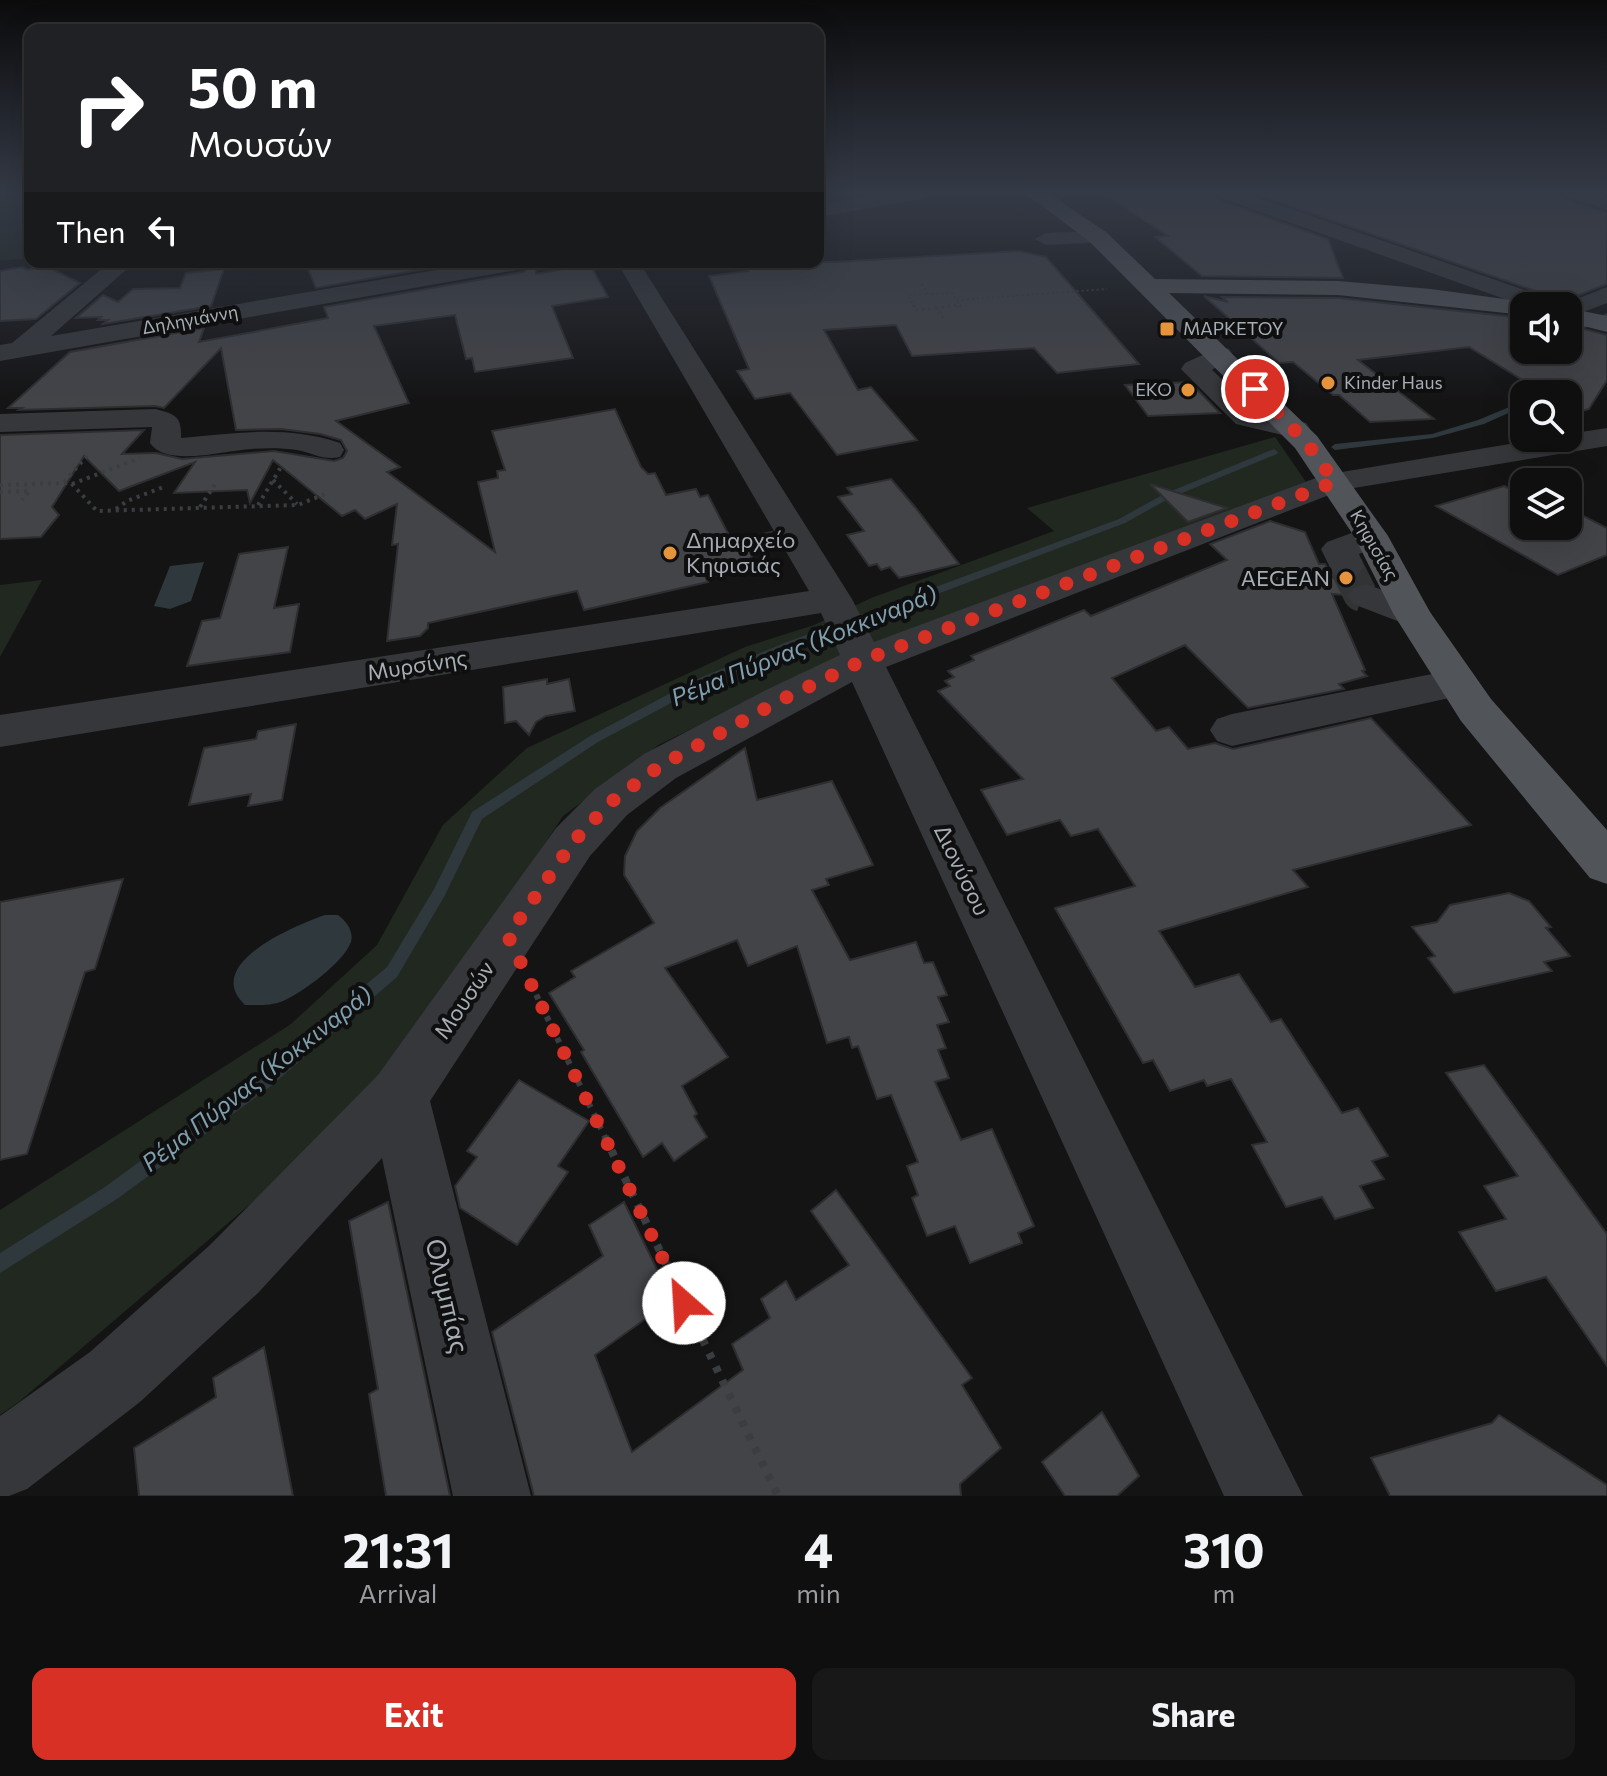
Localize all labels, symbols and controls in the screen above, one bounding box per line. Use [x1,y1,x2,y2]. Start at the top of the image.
text: 50 m [188,51,317,120]
icon: right [56,56,160,160]
text: Μουσών [188,120,332,164]
icon: left [141,208,185,252]
text: Then [56,212,125,249]
map controls [1510,292,1582,540]
button: sound [1510,292,1582,364]
street label: Δηληγιάννη [140,300,239,338]
place label: ΜΑΡΚΕΤΟΥ [1183,317,1284,339]
marker: ΜΑΡΚΕΤΟΥ [1158,320,1176,338]
pin [1221,355,1289,423]
icon: arrive [1233,367,1277,411]
place label: Kinder Haus [1344,371,1443,393]
marker: Kinder Haus [1319,374,1337,392]
place label: EKO [1135,378,1172,400]
button: search [1510,380,1582,452]
marker: EKO [1179,381,1197,399]
button: layers [1510,468,1582,540]
street label: Κηφισίας [1346,505,1404,584]
place label: Δημαρχείο Κηφισιάς [686,526,795,578]
marker: Δημαρχείο Κηφισιάς [661,544,679,562]
place label: AEGEAN [1241,564,1330,591]
marker: AEGEAN [1337,569,1355,587]
water label: Ρέμα Πύρνας (Κοκκιναρά) [666,578,941,711]
street label: Μυρσίνης [365,643,469,686]
street label: Διονύσου [929,820,996,920]
street label: Μουσών [428,956,499,1044]
water label: Ρέμα Πύρνας (Κοκκιναρά) [135,979,377,1177]
street label: Ολυμπίας [420,1235,477,1356]
position arrow [642,1261,726,1345]
text: 21:31 [342,1519,454,1578]
text: 4 [804,1519,833,1578]
text: 310 [1183,1519,1265,1578]
text: Arrival [359,1577,437,1608]
text: min [796,1577,841,1608]
text: m [1212,1577,1235,1608]
button: Exit [32,1668,796,1760]
button: Share [812,1668,1575,1760]

